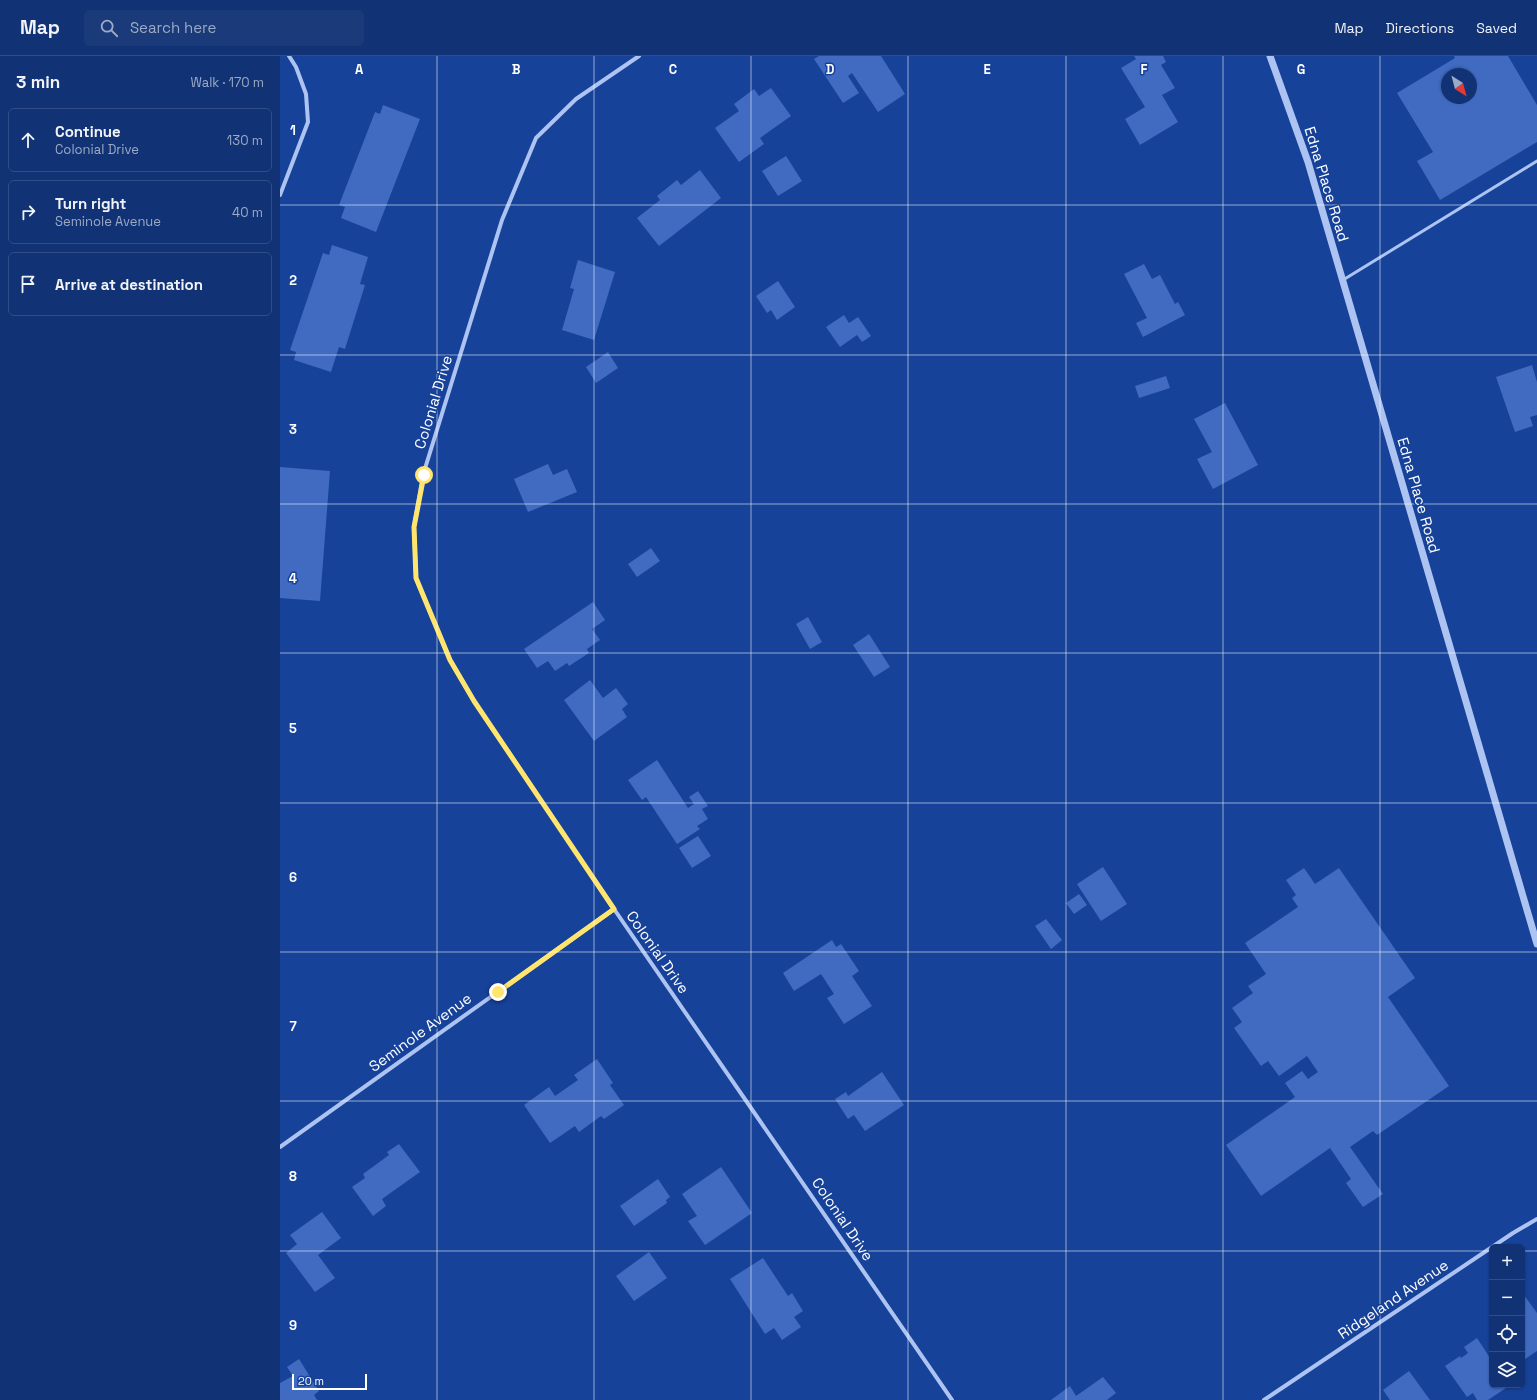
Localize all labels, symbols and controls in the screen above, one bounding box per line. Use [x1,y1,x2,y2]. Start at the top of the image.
search box [84,10,364,46]
text: Map [20,15,60,40]
icon: search [98,17,120,39]
text: Search here [130,18,216,37]
text: Map [1334,19,1364,37]
text: Directions [1386,19,1454,37]
text: Saved [1476,19,1517,37]
text: A [355,61,364,78]
text: B [512,61,521,78]
text: C [669,61,677,78]
text: D [826,61,835,78]
text: E [983,61,991,78]
text: F [1141,61,1148,78]
text: G [1297,61,1305,78]
north arrow [1441,68,1477,104]
text: 3 min [16,71,60,93]
text: Walk · 170 m [190,74,264,91]
text: Continue [55,122,121,141]
text: 1 [290,122,296,139]
street label: Edna Place Road [1300,124,1354,244]
icon: ahead [17,129,39,151]
text: 130 m [227,132,263,149]
text: Colonial Drive [55,141,139,158]
text: Turn right [55,194,126,213]
icon: right [17,201,39,223]
text: 40 m [232,204,263,221]
text: Seminole Avenue [55,213,161,230]
text: 2 [289,272,297,289]
icon: arrive [17,273,39,295]
text: Arrive at destination [55,275,203,294]
street label: Colonial Drive [410,353,456,451]
text: 3 [289,421,297,438]
street label: Edna Place Road [1393,435,1445,555]
route start [415,466,433,484]
text: 4 [289,570,297,587]
text: 5 [289,720,297,737]
text: 6 [289,869,297,886]
street label: Colonial Drive [622,907,694,997]
route end [489,983,507,1001]
street label: Seminole Avenue [365,988,475,1076]
text: 7 [289,1018,297,1035]
text: 8 [289,1168,297,1185]
street label: Colonial Drive [808,1174,878,1265]
map controls [1489,1244,1525,1388]
button: + [1489,1244,1525,1280]
street label: Ridgeland Avenue [1334,1255,1452,1343]
button: − [1489,1280,1525,1316]
button: locate [1489,1316,1525,1352]
text: 9 [289,1317,297,1334]
button: layers [1489,1352,1525,1388]
scale bar [292,1372,367,1391]
text: 20 m [298,1374,324,1388]

